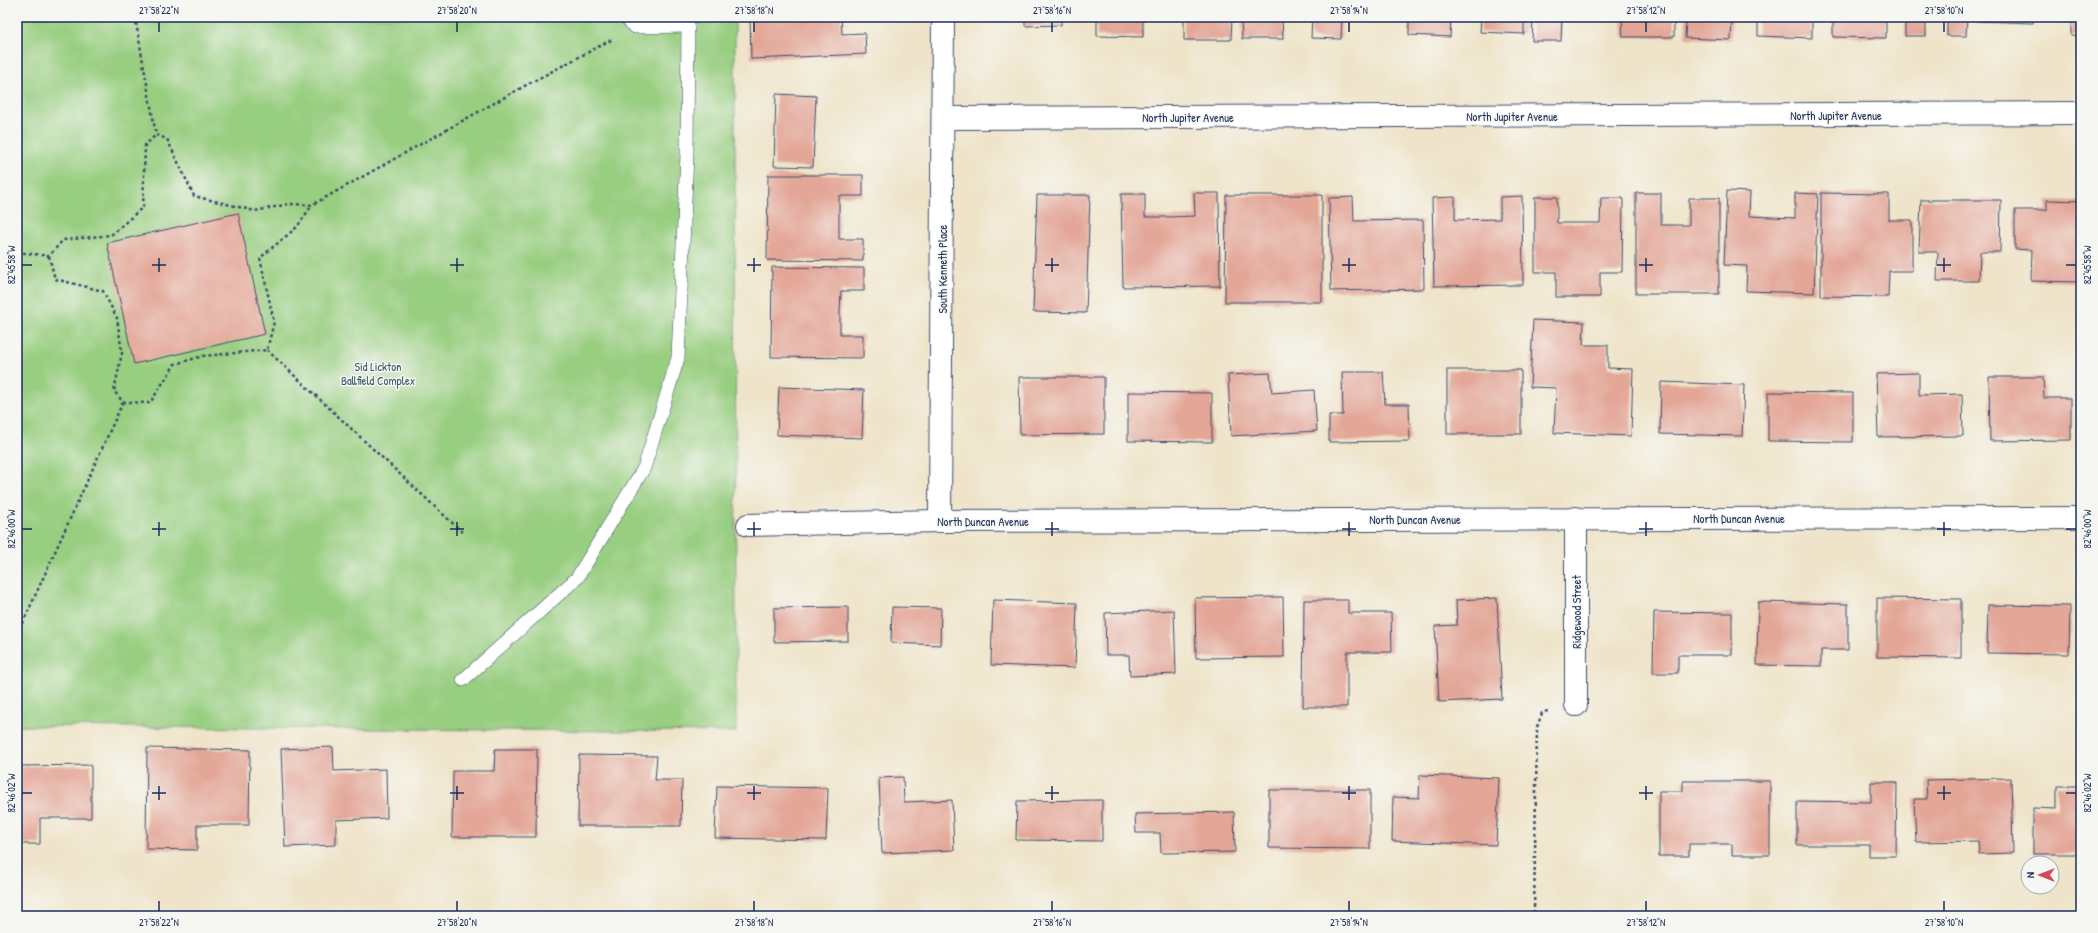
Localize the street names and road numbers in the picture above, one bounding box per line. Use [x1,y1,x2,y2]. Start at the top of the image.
street label: North Jupiter Avenue [1790,107,1882,124]
street label: North Jupiter Avenue [1466,108,1558,125]
street label: North Jupiter Avenue [1142,109,1234,126]
street label: South Kenneth Place [934,224,951,313]
street label: North Duncan Avenue [1693,510,1785,527]
street label: North Duncan Avenue [1369,511,1461,528]
street label: North Duncan Avenue [937,513,1029,530]
street label: Ridgewood Street [1568,574,1585,649]

